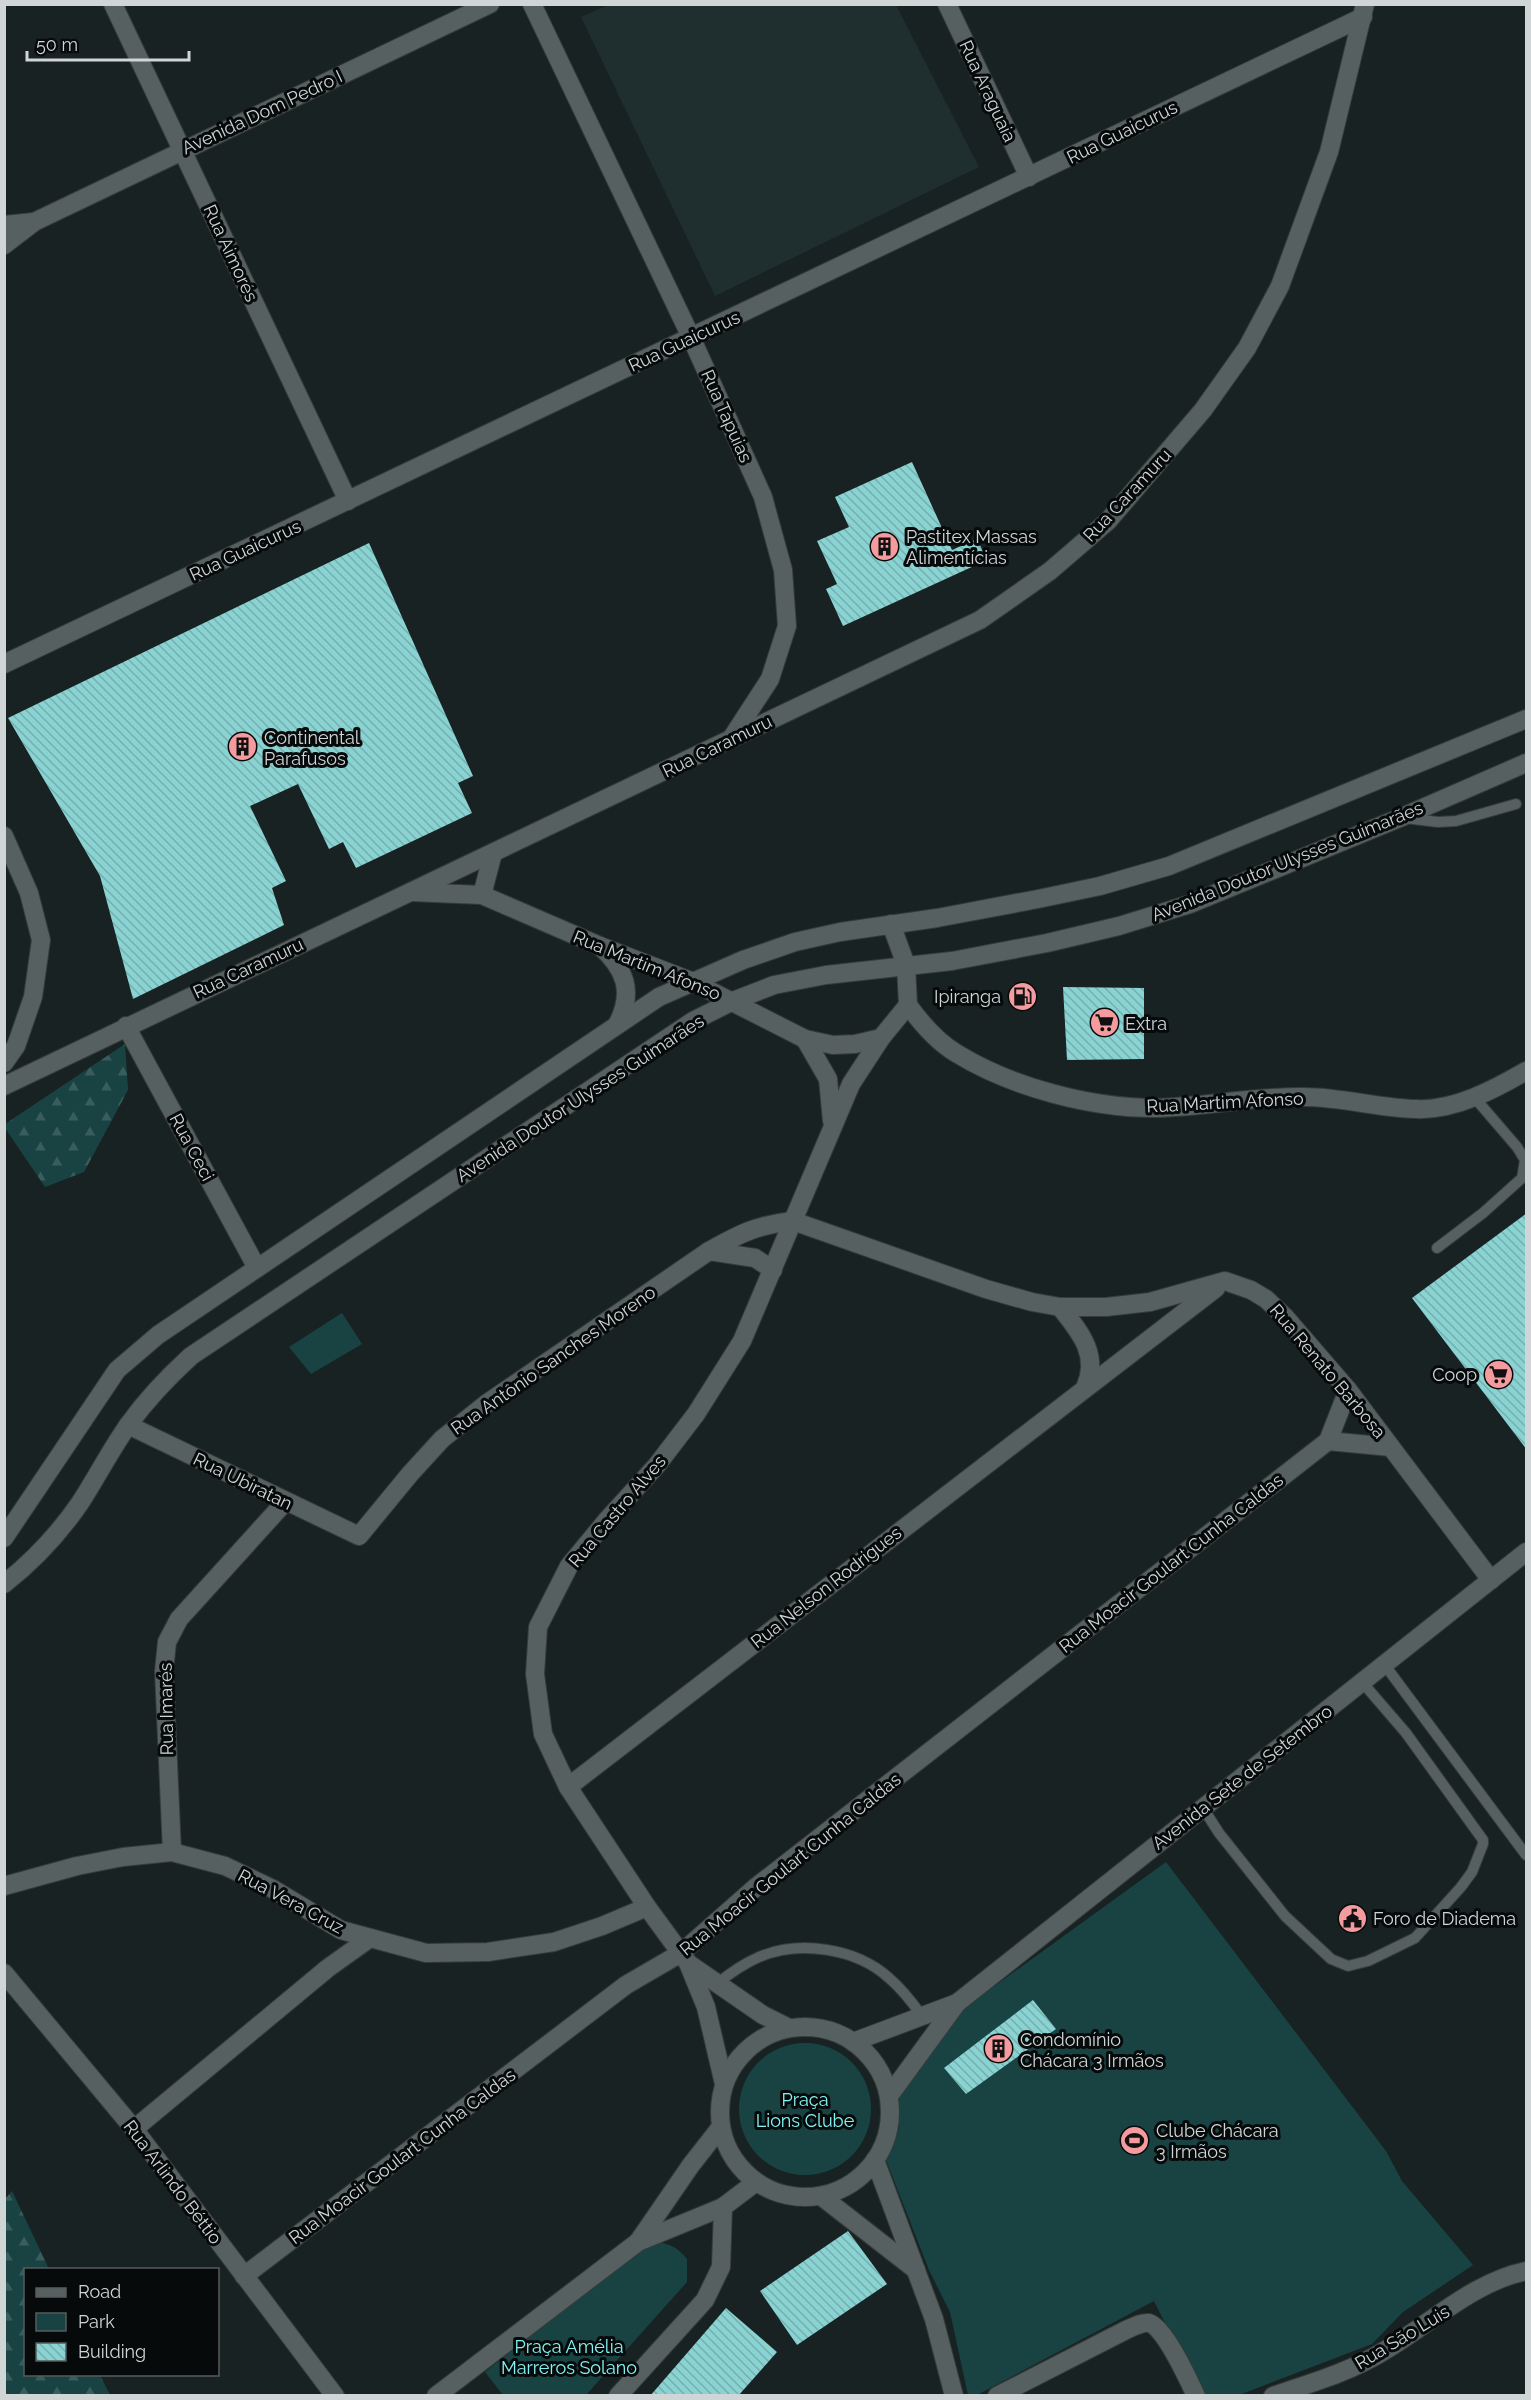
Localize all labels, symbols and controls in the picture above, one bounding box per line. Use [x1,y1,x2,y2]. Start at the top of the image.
scale bar [27,24,189,62]
text: 50 m [36,34,78,55]
street label: Rua Araguaia [955,37,1021,145]
street label: Avenida Dom Pedro I [178,66,346,158]
street label: Rua Guaicurus [1063,96,1181,168]
street label: Rua Aimorés [199,201,263,305]
street label: Rua Guaicurus [625,306,743,376]
street label: Rua Tapuias [697,366,757,466]
street label: Rua Caramuru [1079,444,1175,546]
street label: Rua Guaicurus [186,515,304,585]
place label: Pastitex Massas Alimentícias [906,526,1037,568]
building icon: Pastitex Massas Alimentícias [869,530,901,562]
street label: Rua Caramuru [659,710,775,782]
place label: Continental Parafusos [264,727,360,769]
building icon: Continental Parafusos [227,731,259,763]
street label: Avenida Doutor Ulysses Guimarães [1148,797,1426,925]
street label: Rua Martim Afonso [570,926,724,1004]
street label: Rua Caramuru [190,933,306,1003]
fuel station icon: Ipiranga [1006,980,1038,1012]
place label: Ipiranga [934,986,1001,1007]
supermarket icon: Extra [1088,1007,1120,1039]
street label: Avenida Doutor Ulysses Guimarães [452,1010,708,1186]
place label: Extra [1125,1013,1167,1034]
street label: Rua Martim Afonso [1146,1087,1304,1117]
street label: Rua Ceci [165,1110,219,1184]
street label: Rua Antônio Sanches Moreno [447,1281,659,1439]
street label: Rua Renato Barbosa [1266,1300,1390,1442]
supermarket icon: Coop [1482,1358,1514,1390]
place label: Coop [1432,1364,1477,1385]
street label: Rua Ubiratan [190,1448,296,1514]
street label: Rua Castro Alves [564,1451,670,1571]
street label: Rua Moacir Goulart Cunha Caldas [1055,1469,1287,1657]
street label: Rua Nelson Rodrigues [747,1522,906,1652]
street label: Rua Imarés [155,1662,177,1756]
street label: Avenida Sete de Setembro [1148,1700,1336,1854]
street label: Rua Moacir Goulart Cunha Caldas [675,1768,905,1960]
street label: Rua Vera Cruz [235,1864,348,1938]
public building icon: Foro de Diadema [1336,1902,1368,1934]
place label: Foro de Diadema [1373,1908,1516,1929]
place label: Condomínio Chácara 3 Irmãos [1020,2029,1164,2071]
building icon: Condomínio Chácara 3 Irmãos [983,2033,1015,2065]
street label: Rua Moacir Goulart Cunha Caldas [285,2064,520,2248]
park label: Praça Lions Clube [756,2089,855,2131]
street label: Rua Arlindo Béttio [120,2116,227,2248]
place label: Clube Chácara 3 Irmãos [1156,2120,1279,2162]
sports icon: Clube Chácara 3 Irmãos [1119,2124,1151,2156]
legend [24,2268,219,2376]
text: Road [78,2281,121,2302]
street label: Rua São Luis [1351,2300,1453,2373]
text: Park [78,2311,115,2332]
park label: Praça Amélia Marreros Solano [501,2336,637,2378]
text: Building [78,2341,146,2362]

